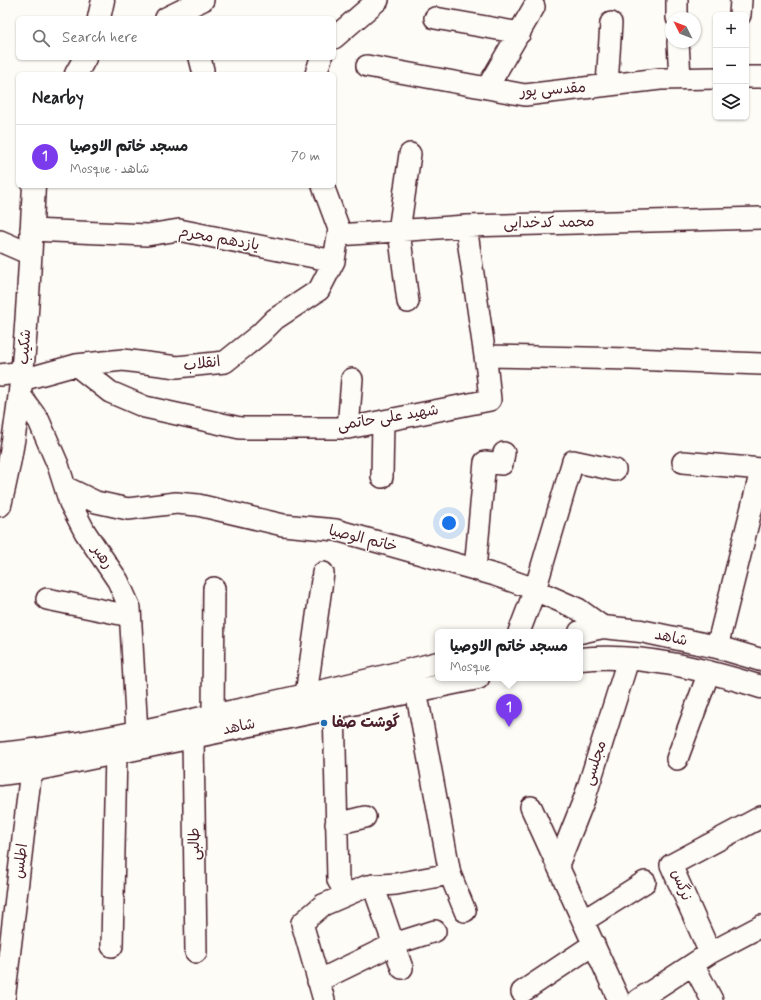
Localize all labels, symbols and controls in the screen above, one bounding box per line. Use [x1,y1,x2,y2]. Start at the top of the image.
north arrow [665,12,701,48]
map controls [713,12,749,120]
button: + [713,12,749,48]
search box [16,16,336,60]
icon: search [30,27,52,49]
text: Search here [62,28,138,48]
button: − [713,48,749,84]
street label: مقدسی پور [518,78,587,102]
button: layers [713,84,749,120]
text: Nearby [32,87,84,109]
text: مسجد خاتم الاوصیا [70,137,188,157]
text: 1 [42,148,48,165]
text: 70 m [291,148,320,165]
text: Mosque · شاهد [70,161,149,178]
street label: محمد کدخدایی [503,212,595,234]
street label: یازدهم محرم [177,222,261,257]
street label: شکیب [14,328,36,366]
street label: انقلاب [182,352,222,376]
street label: شهید علی حاتمی [336,400,440,436]
your location [439,513,459,533]
street label: خاتم الوصیا [326,521,399,558]
street label: رهبر [85,539,117,573]
street label: شاهد [653,625,689,651]
popup [435,629,583,681]
text: مسجد خاتم الاوصیا [450,637,568,657]
text: Mosque [450,659,491,676]
pin: 1 [496,694,522,727]
place label: گوشت صفا [332,712,400,733]
street label: شاهد [221,714,257,740]
marker: گوشت صفا [319,718,329,728]
street label: مجلسی [578,738,612,788]
street label: طالبی [185,827,205,861]
street label: اطلس [9,842,33,880]
street label: نرگس [666,866,696,904]

